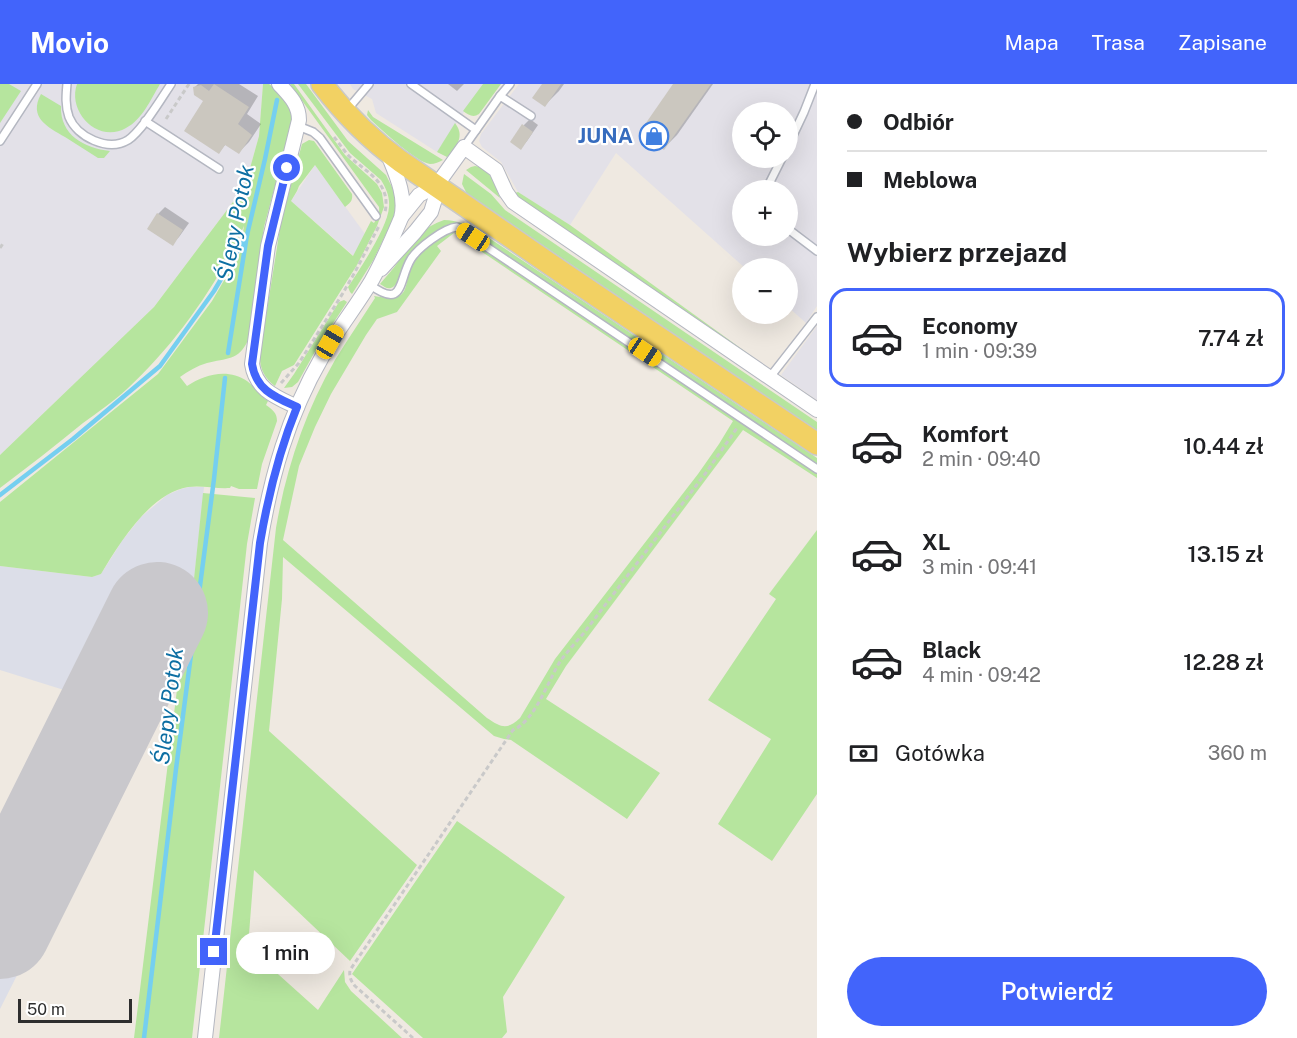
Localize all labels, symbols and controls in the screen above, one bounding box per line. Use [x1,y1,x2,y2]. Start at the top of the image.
text: Movio [30,26,109,59]
text: Mapa [1004,30,1059,55]
text: Trasa [1092,30,1145,55]
text: Zapisane [1178,30,1267,55]
map controls [732,102,798,324]
button: locate [732,102,798,168]
text: Odbiór [883,109,954,135]
shop icon: JUNA [638,120,670,152]
place label: JUNA [578,123,633,148]
route start [273,154,300,181]
water label: Ślepy Potok [210,162,259,283]
text: Meblowa [883,167,977,193]
button: + [732,180,798,246]
car [453,220,493,254]
text: Wybierz przejazd [847,236,1067,268]
button: − [732,258,798,324]
icon: car [850,311,904,365]
text: Economy [922,313,1018,339]
car [313,322,347,362]
text: 7.74 zł [1198,325,1264,351]
car [625,334,665,370]
text: 1 min · 09:39 [922,339,1037,363]
icon: car [850,419,904,473]
text: Komfort [922,421,1009,447]
text: 10.44 zł [1183,433,1264,459]
text: 2 min · 09:40 [922,447,1041,471]
icon: car [850,527,904,581]
text: XL [922,529,950,555]
text: 13.15 zł [1187,541,1264,567]
text: 3 min · 09:41 [922,555,1037,579]
icon: car [850,635,904,689]
text: Black [922,637,981,663]
water label: Ślepy Potok [147,646,188,766]
text: 12.28 zł [1183,649,1264,675]
text: 4 min · 09:42 [922,663,1041,687]
icon: cash [847,737,880,770]
text: Gotówka [895,740,985,766]
text: 360 m [1208,741,1267,765]
callout: 1 min [235,931,334,973]
route end [200,938,227,965]
text: 1 min [262,941,309,965]
button: Potwierdź [847,957,1267,1026]
scale bar [18,996,132,1024]
text: 50 m [27,1000,65,1019]

